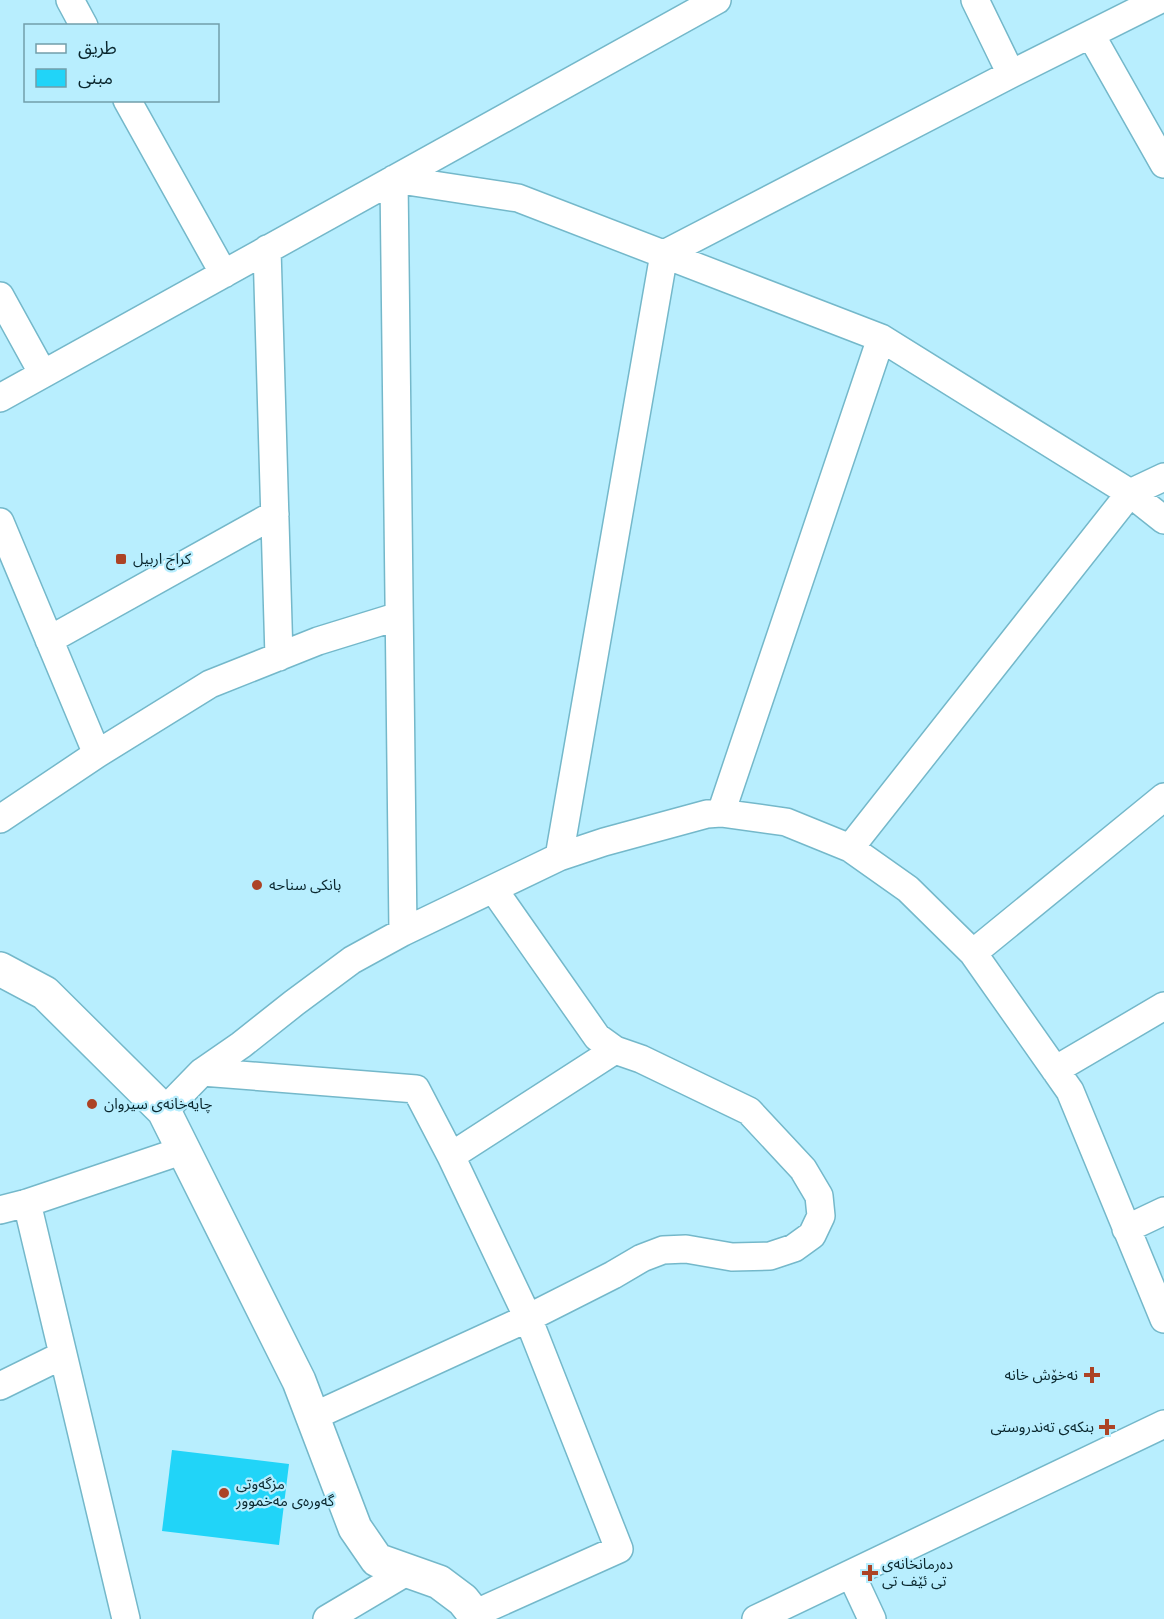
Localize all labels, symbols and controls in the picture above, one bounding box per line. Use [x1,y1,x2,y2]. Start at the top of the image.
legend [24,24,219,102]
text: طريق [78,37,117,59]
text: مبنى [78,67,113,89]
place label: كراج اربیل [133,550,192,571]
marker: كراج اربیل [114,552,128,566]
place label: بانکی سناحە [269,876,341,894]
marker: بانکی سناحە [250,878,264,892]
place label: چایەخانەی سیروان [104,1095,213,1114]
marker: چایەخانەی سیروان [85,1097,99,1111]
place label: نەخۆش خانە [1004,1366,1078,1384]
marker: نەخۆش خانە [1083,1366,1101,1384]
place label: بنكەی تەندروستی [990,1418,1094,1436]
marker: بنكەی تەندروستی [1098,1418,1116,1436]
place label: مزگەوتی گەورەی مەخموور [235,1475,335,1510]
marker: مزگەوتی گەورەی مەخموور [217,1486,231,1500]
place label: دەرمانخانەی تی ئێف تی [882,1555,953,1590]
marker: دەرمانخانەی تی ئێف تی [863,1566,877,1580]

